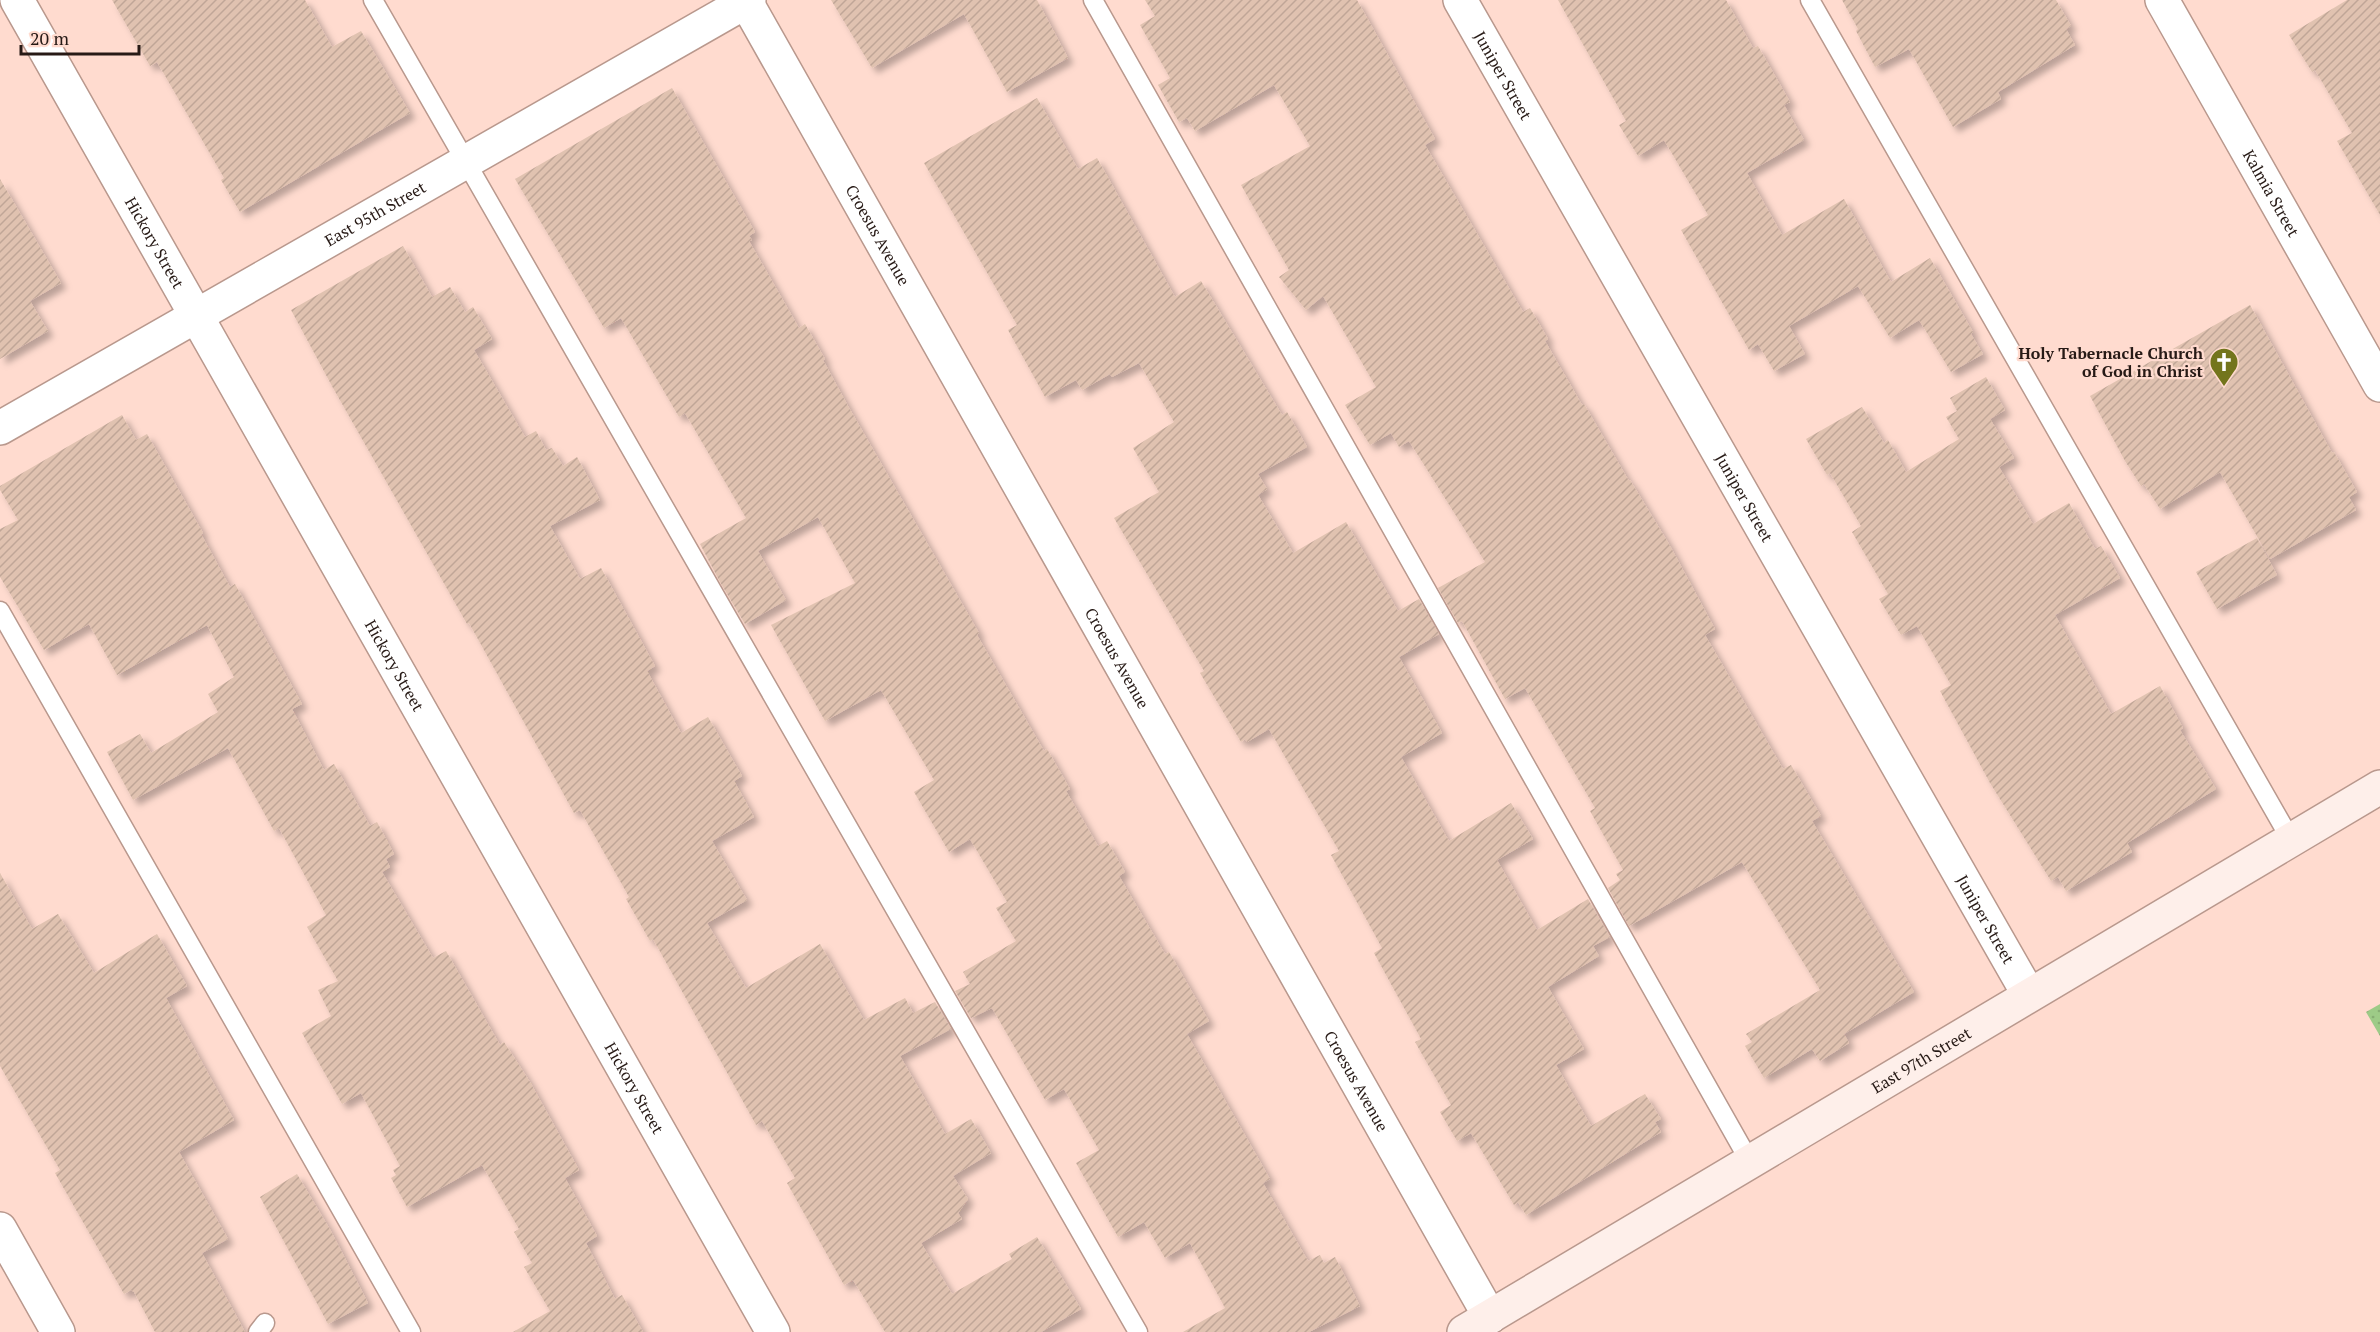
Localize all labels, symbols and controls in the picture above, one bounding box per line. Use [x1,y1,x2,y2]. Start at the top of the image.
scale bar [21,18,140,56]
text: 20 m [30,26,70,50]
street label: Juniper Street [1469,27,1537,124]
street label: Kalmia Street [2238,146,2305,241]
street label: East 95th Street [320,176,430,251]
street label: Croesus Avenue [841,181,915,289]
street label: Hickory Street [120,193,189,292]
place label: Holy Tabernacle Church of God in Christ [2018,342,2204,382]
church icon: Holy Tabernacle Church of God in Christ [2208,346,2240,388]
street label: Juniper Street [1710,449,1779,546]
street label: Croesus Avenue [1080,604,1154,712]
street label: Hickory Street [360,616,429,715]
street label: Juniper Street [1952,871,2020,968]
street label: East 97th Street [1867,1022,1975,1098]
street label: Croesus Avenue [1319,1027,1394,1135]
street label: Hickory Street [600,1038,669,1138]

